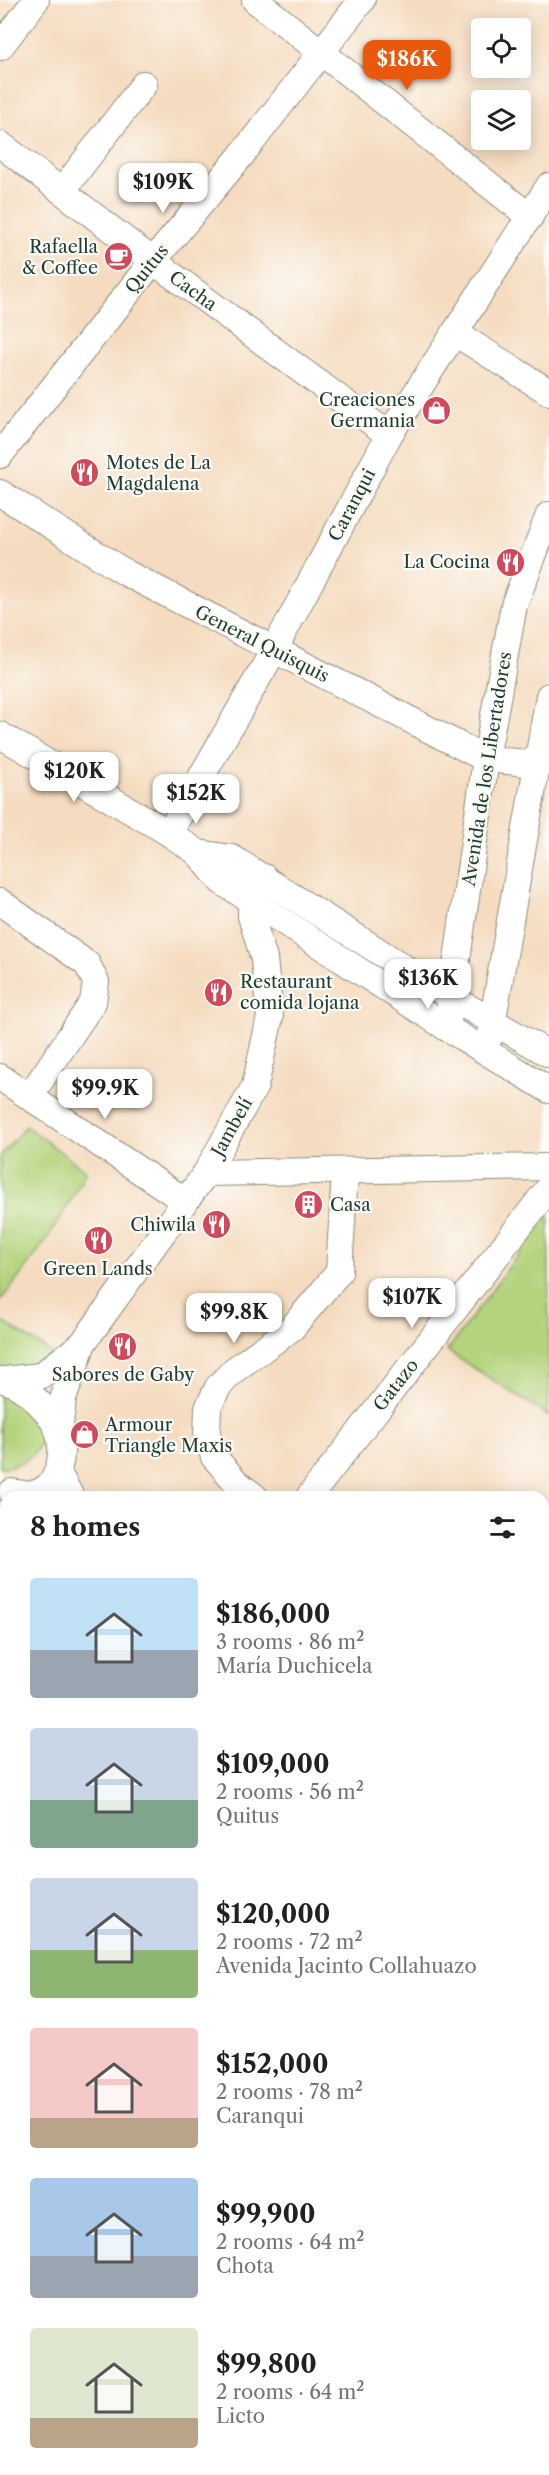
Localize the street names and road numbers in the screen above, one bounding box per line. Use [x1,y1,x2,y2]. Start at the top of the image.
street label: Quitus [121,240,173,298]
street label: Cacha [165,266,222,316]
street label: Caranqui [324,464,381,545]
street label: General Quisquis [191,601,333,687]
street label: Avenida de los Libertadores [457,650,516,889]
street label: Jambelí [205,1093,257,1163]
street label: Gatazo [369,1355,423,1415]

